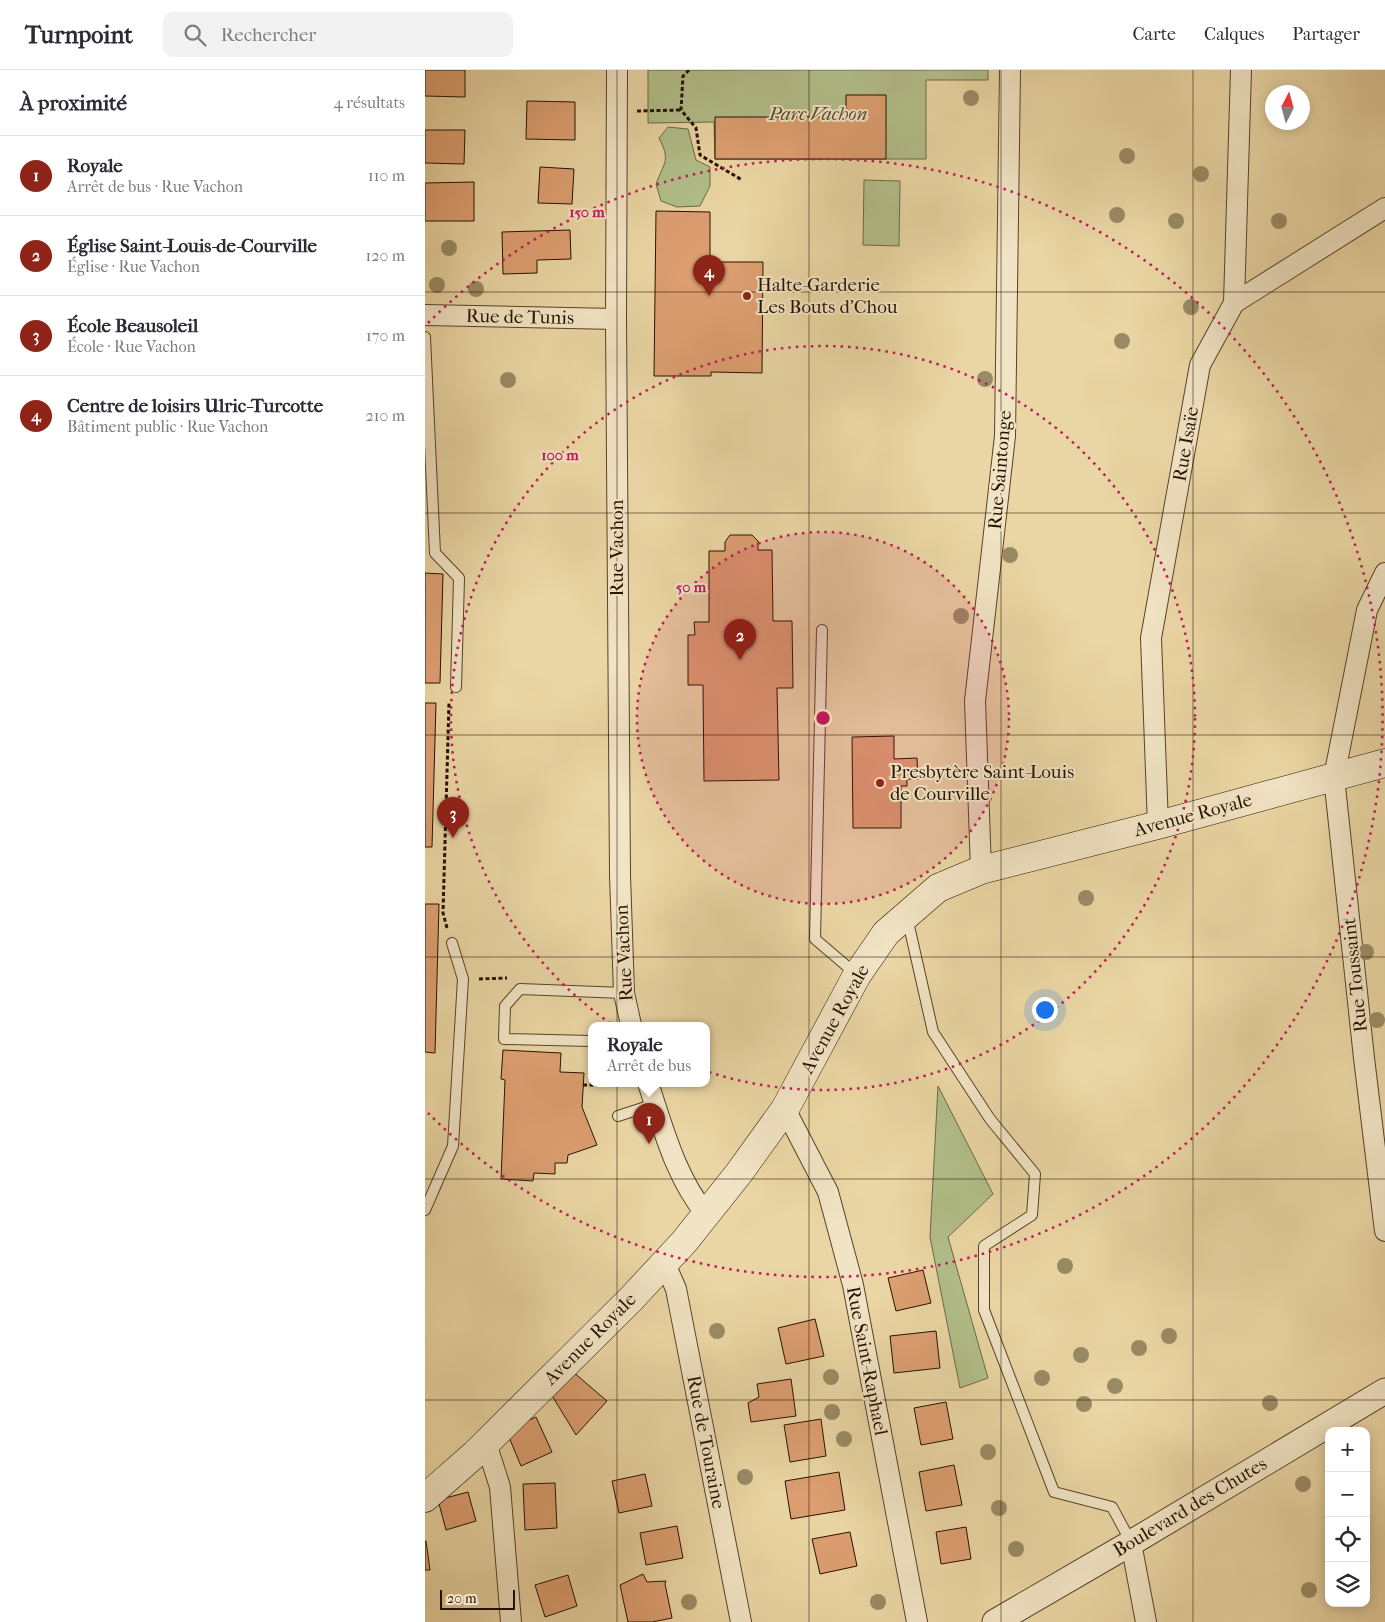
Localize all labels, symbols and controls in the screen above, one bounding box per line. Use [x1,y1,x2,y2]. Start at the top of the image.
search box [163,12,513,57]
text: Turnpoint [25,21,133,49]
icon: search [181,21,209,49]
text: Rechercher [221,24,316,46]
text: Carte [1133,24,1176,45]
text: Calques [1204,24,1264,45]
text: Partager [1292,24,1360,45]
north arrow [1265,85,1310,130]
text: À proximité [20,91,127,115]
text: 4 résultats [333,93,405,112]
park label: Parc Vachon [768,103,867,125]
text: Royale [67,155,123,177]
text: 1 [33,166,39,185]
text: 110 m [368,166,405,185]
text: Arrêt de bus · Rue Vachon [67,177,243,196]
text: 150 m [569,203,605,221]
text: Église Saint-Louis-de-Courville [67,235,317,257]
text: 2 [32,246,40,265]
text: 120 m [366,246,405,265]
pin: 4 [693,255,725,296]
text: Église · Rue Vachon [67,257,200,276]
place label: Halte-Garderie Les Bouts d'Chou [757,274,898,318]
marker: Halte-Garderie Les Bouts d'Chou [741,290,753,302]
street label: Rue de Tunis [466,305,574,329]
text: École Beausoleil [67,315,198,337]
text: 3 [33,326,39,345]
text: 170 m [366,326,405,345]
text: École · Rue Vachon [67,337,196,356]
text: Centre de loisirs Ulric-Turcotte [67,395,323,417]
street label: Rue Isaïe [1169,405,1203,483]
text: 4 [31,406,41,425]
text: 210 m [366,406,405,425]
street label: Rue Saintonge [984,409,1016,531]
text: Bâtiment public · Rue Vachon [67,417,268,436]
text: 100 m [541,446,579,464]
street label: Rue Vachon [606,499,628,597]
text: 50 m [676,578,707,596]
pin: 2 [724,619,756,660]
centre of rings [814,709,832,727]
place label: Presbytère Saint-Louis de Courville [890,761,1074,805]
marker: Presbytère Saint-Louis de Courville [874,777,886,789]
street label: Avenue Royale [1131,789,1254,842]
pin: 3 [437,797,469,838]
street label: Rue Vachon [610,904,638,1002]
street label: Rue Toussaint [1338,916,1372,1033]
street label: Avenue Royale [796,961,874,1078]
your location [1032,997,1058,1023]
popup [588,1022,710,1087]
text: Royale [607,1034,663,1056]
text: Arrêt de bus [607,1056,691,1075]
pin: 1 [633,1103,665,1144]
street label: Rue Saint-Raphael [842,1285,892,1437]
street label: Avenue Royale [539,1288,641,1390]
street label: Rue de Touraine [682,1373,730,1511]
map controls [1325,1427,1370,1607]
button: + [1325,1427,1370,1472]
street label: Boulevard des Chutes [1109,1452,1271,1562]
button: − [1325,1472,1370,1517]
button: locate [1325,1517,1370,1562]
button: layers [1325,1562,1370,1607]
scale bar [440,1587,515,1610]
text: 20 m [447,1590,477,1607]

